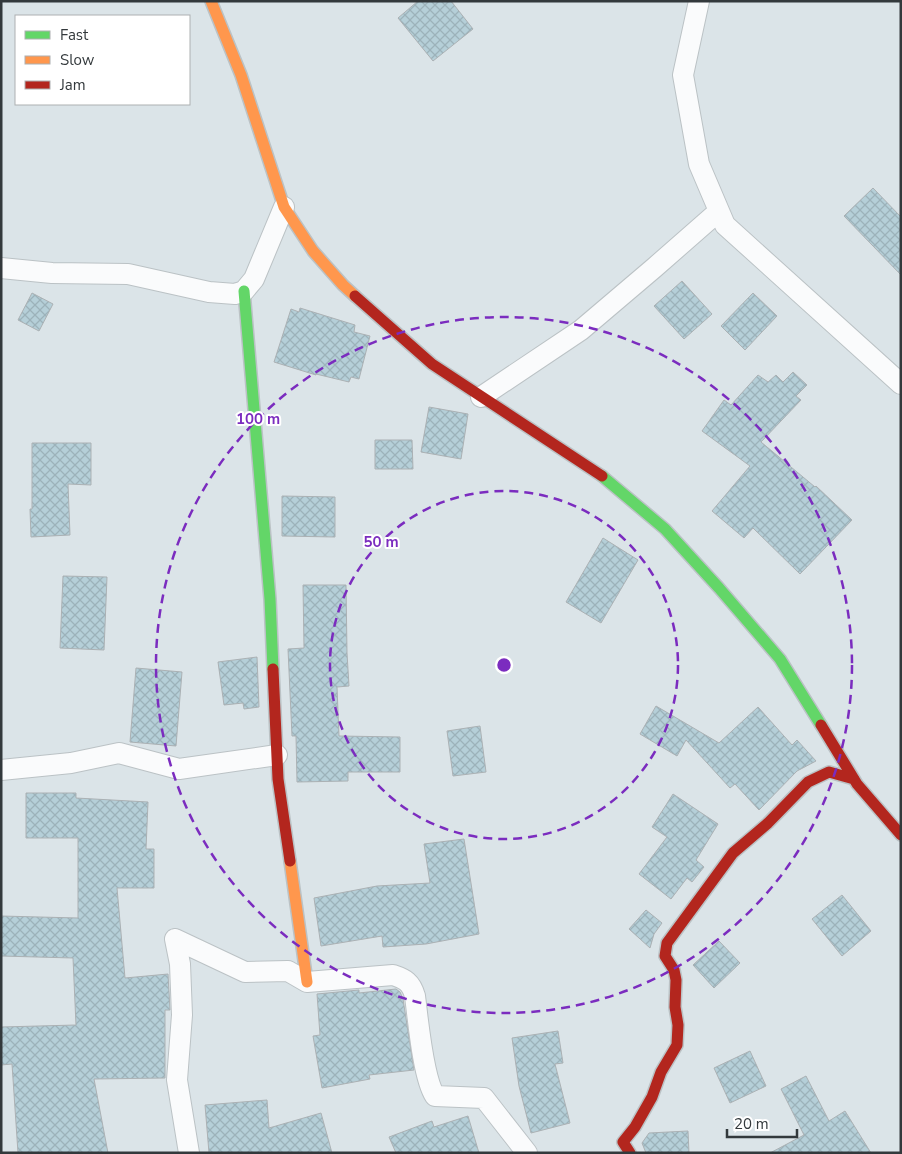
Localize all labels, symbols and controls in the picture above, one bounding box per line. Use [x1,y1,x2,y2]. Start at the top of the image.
legend [15,15,190,105]
text: Fast [60,25,89,45]
text: Slow [60,50,95,70]
text: Jam [59,75,86,95]
text: 100 m [236,409,280,429]
text: 50 m [363,532,399,552]
centre of rings [495,656,513,674]
scale bar [727,1106,797,1138]
text: 20 m [734,1114,769,1134]

